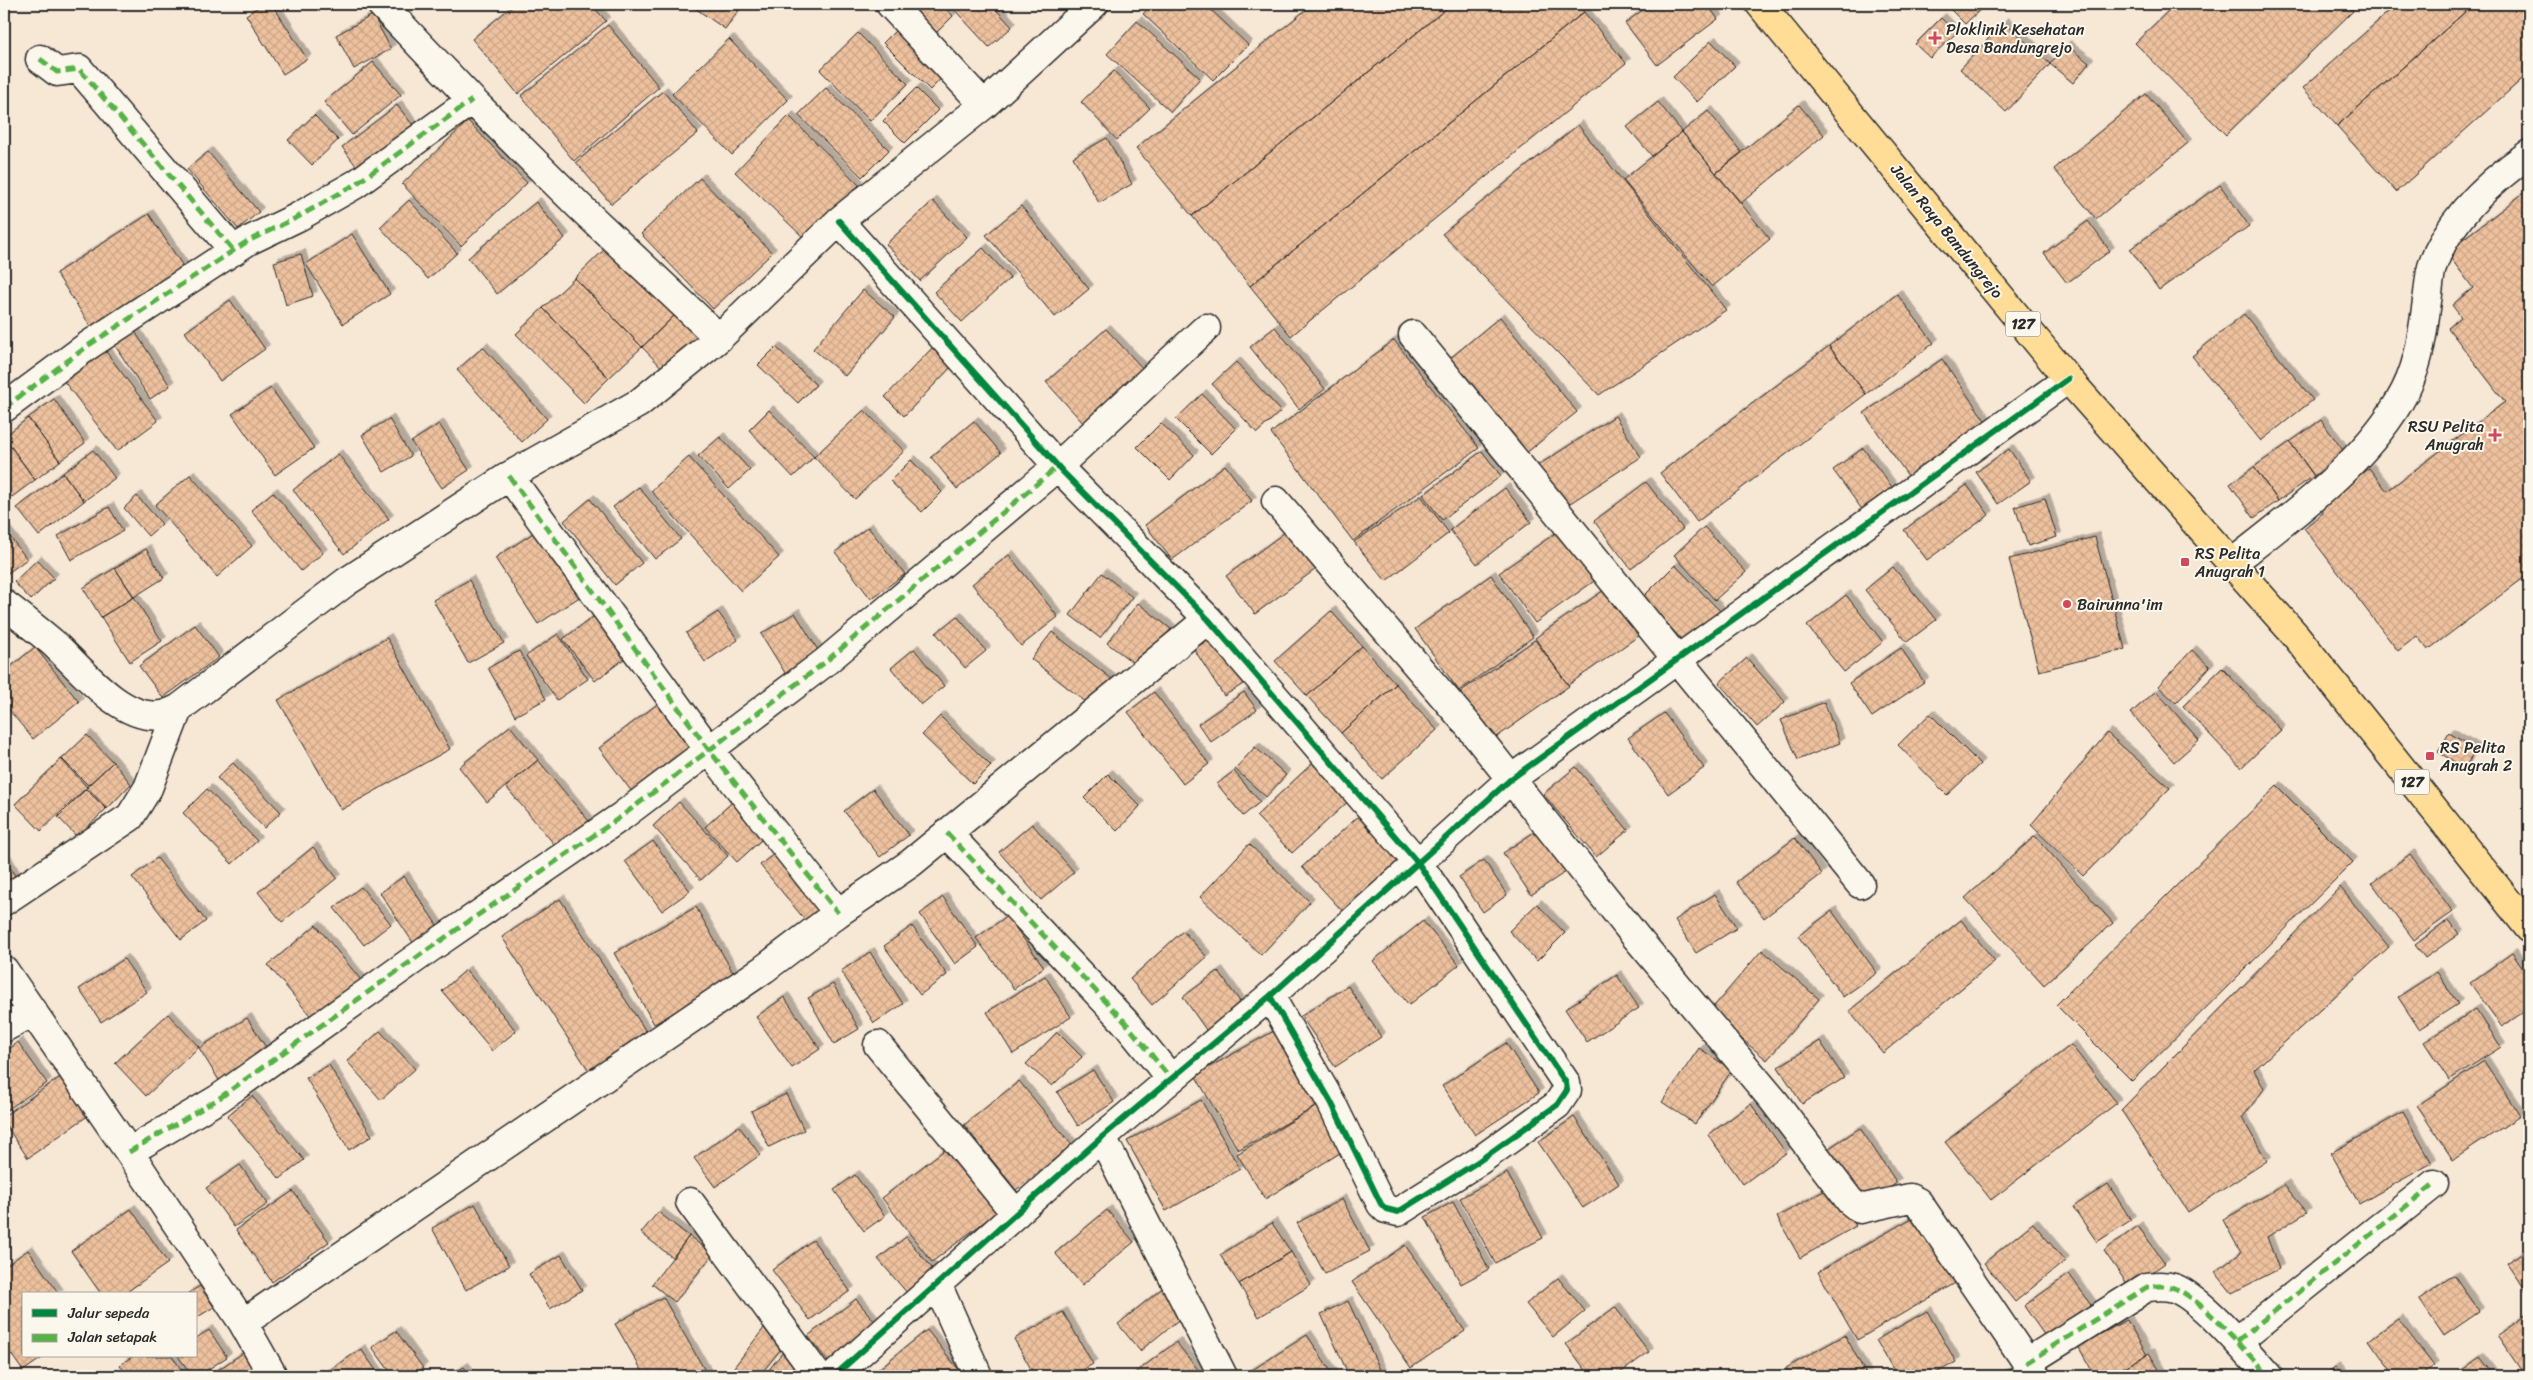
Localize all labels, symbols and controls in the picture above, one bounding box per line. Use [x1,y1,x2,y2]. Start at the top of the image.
place label: Ploklinik Kesehatan Desa Bandungrejo [1946,15,2085,62]
marker: Ploklinik Kesehatan Desa Bandungrejo [1928,31,1942,45]
street label: Jalan Raya Bandungrejo [1882,156,2011,305]
road number: 127 [2006,312,2040,336]
place label: RSU Pelita Anugrah [2408,412,2484,459]
marker: RSU Pelita Anugrah [2488,428,2502,442]
place label: RS Pelita Anugrah 1 [2194,539,2265,586]
marker: RS Pelita Anugrah 1 [2179,556,2191,568]
place label: Bairunna'im [2077,590,2163,619]
marker: Bairunna'im [2061,598,2073,610]
place label: RS Pelita Anugrah 2 [2439,733,2512,780]
marker: RS Pelita Anugrah 2 [2424,750,2436,762]
road number: 127 [2394,770,2430,794]
legend [22,1292,198,1358]
text: Jalur sepeda [67,1300,150,1326]
text: Jalan setapak [67,1324,157,1350]

